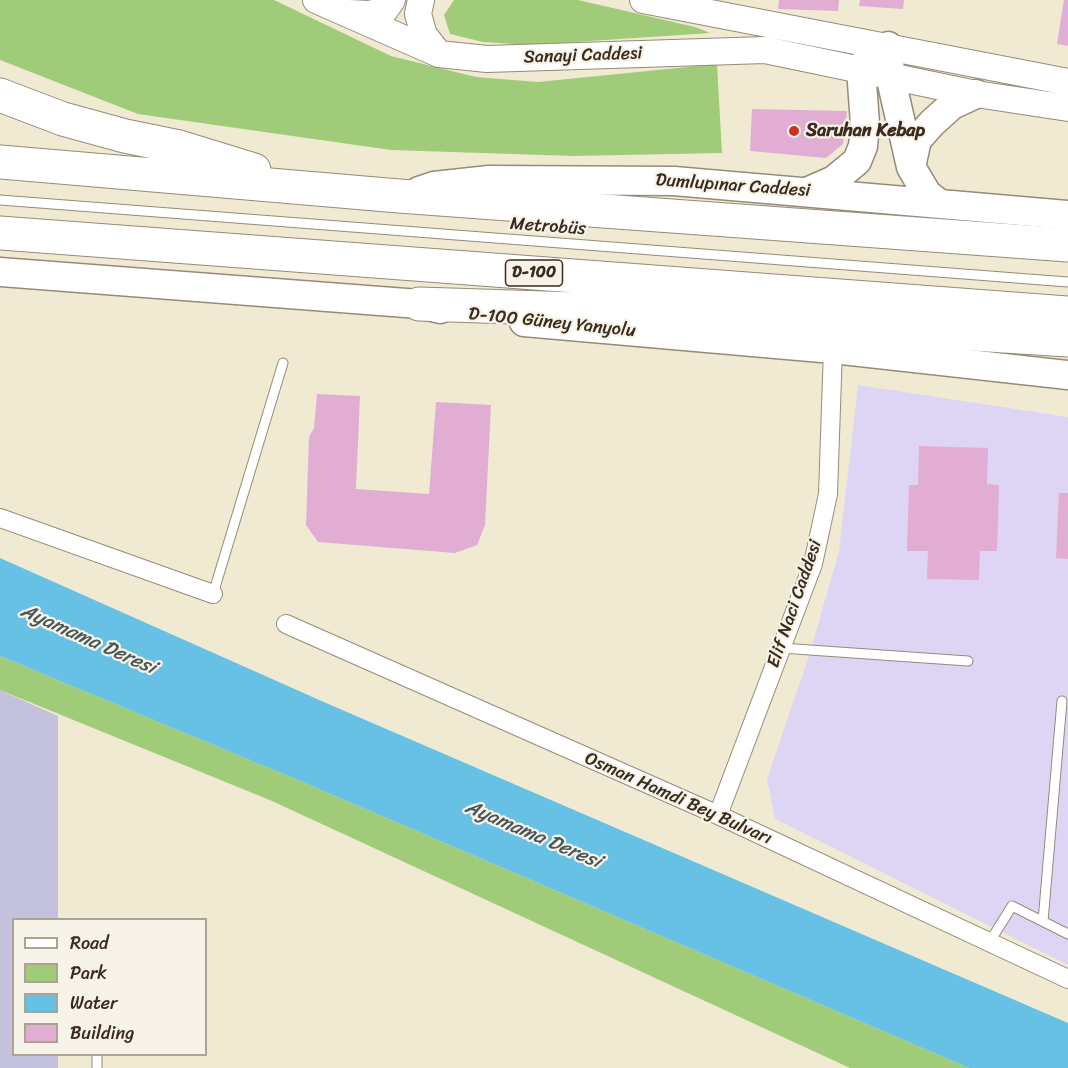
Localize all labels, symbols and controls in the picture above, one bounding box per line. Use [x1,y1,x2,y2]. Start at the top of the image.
street label: Sanayi Caddesi [523,43,643,69]
place label: Saruhan Kebap [806,120,925,142]
marker: Saruhan Kebap [787,124,801,138]
street label: Dumlupınar Caddesi [655,170,811,202]
street label: Metrobüs [509,214,587,240]
road number: D-100 [506,260,562,286]
street label: D-100 Güney Yanyolu [467,303,637,343]
street label: Elif Naci Caddesi [763,537,827,671]
water label: Ayamama Deresi [17,600,159,680]
street label: Osman Hamdi Bey Bulvarı [581,748,775,850]
water label: Ayamama Deresi [462,796,604,874]
legend [12,918,207,1056]
text: Road [70,927,109,959]
text: Park [70,957,107,989]
text: Water [70,987,117,1019]
text: Building [70,1017,134,1049]

